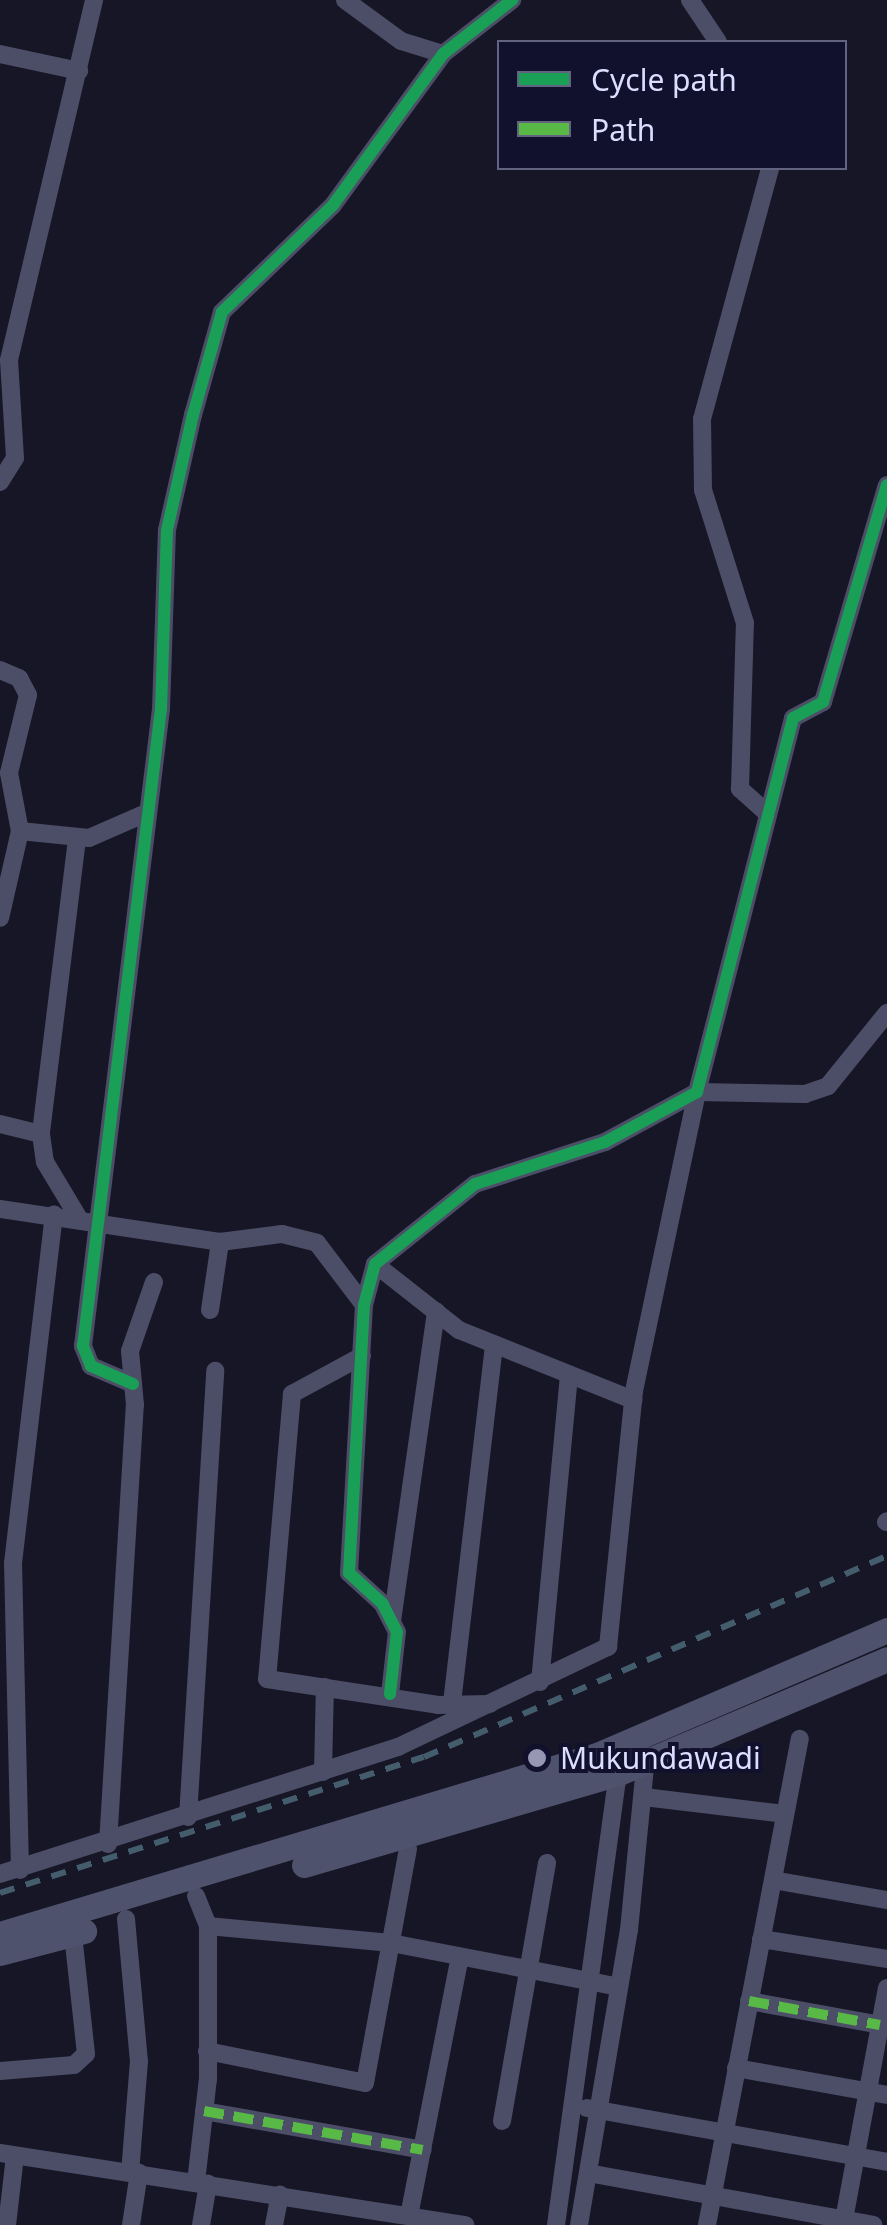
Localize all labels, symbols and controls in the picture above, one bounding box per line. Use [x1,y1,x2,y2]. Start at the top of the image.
legend [497,40,847,170]
text: Cycle path [591,59,737,100]
text: Path [591,109,655,150]
place label: Mukundawadi [560,1740,761,1776]
marker: Mukundawadi [524,1745,550,1771]

